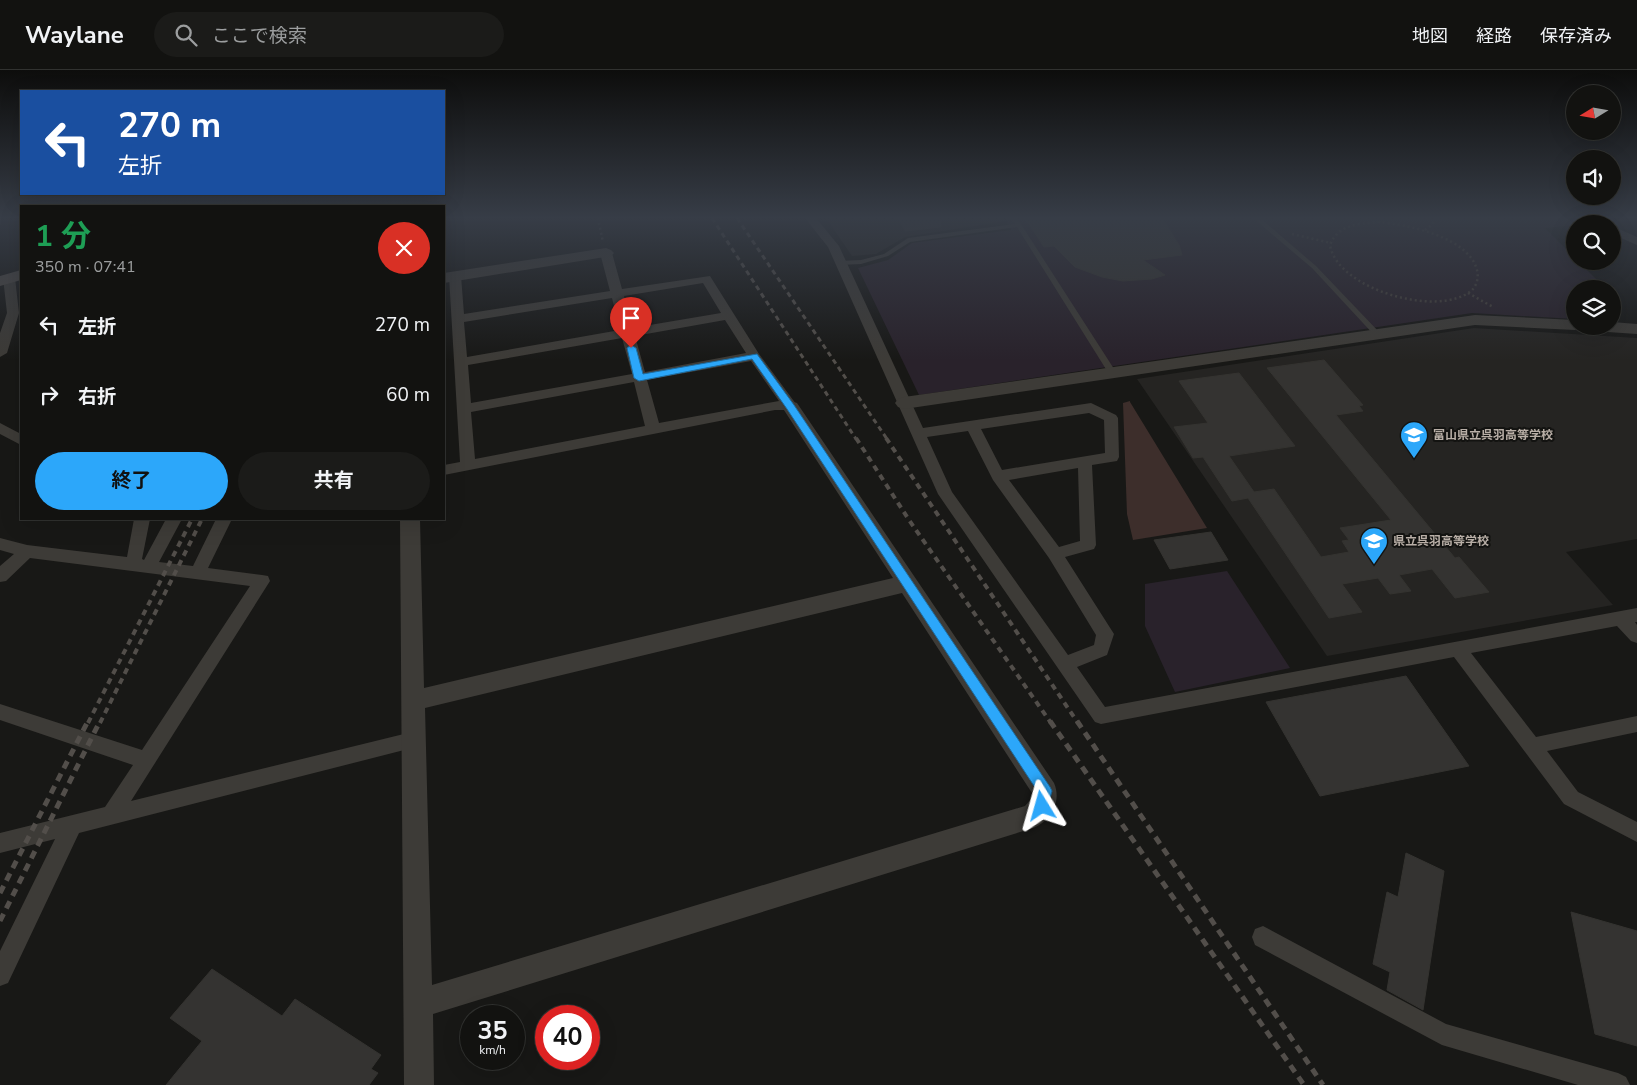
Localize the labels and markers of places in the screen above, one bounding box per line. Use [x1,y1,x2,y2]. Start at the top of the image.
pin [610,297,652,348]
school or university icon: 富山県立呉羽高等学校 [1399,420,1429,459]
place label: 富山県立呉羽高等学校 [1433,427,1553,443]
school or university icon: 県立呉羽高等学校 [1359,526,1389,565]
place label: 県立呉羽高等学校 [1393,533,1489,549]

